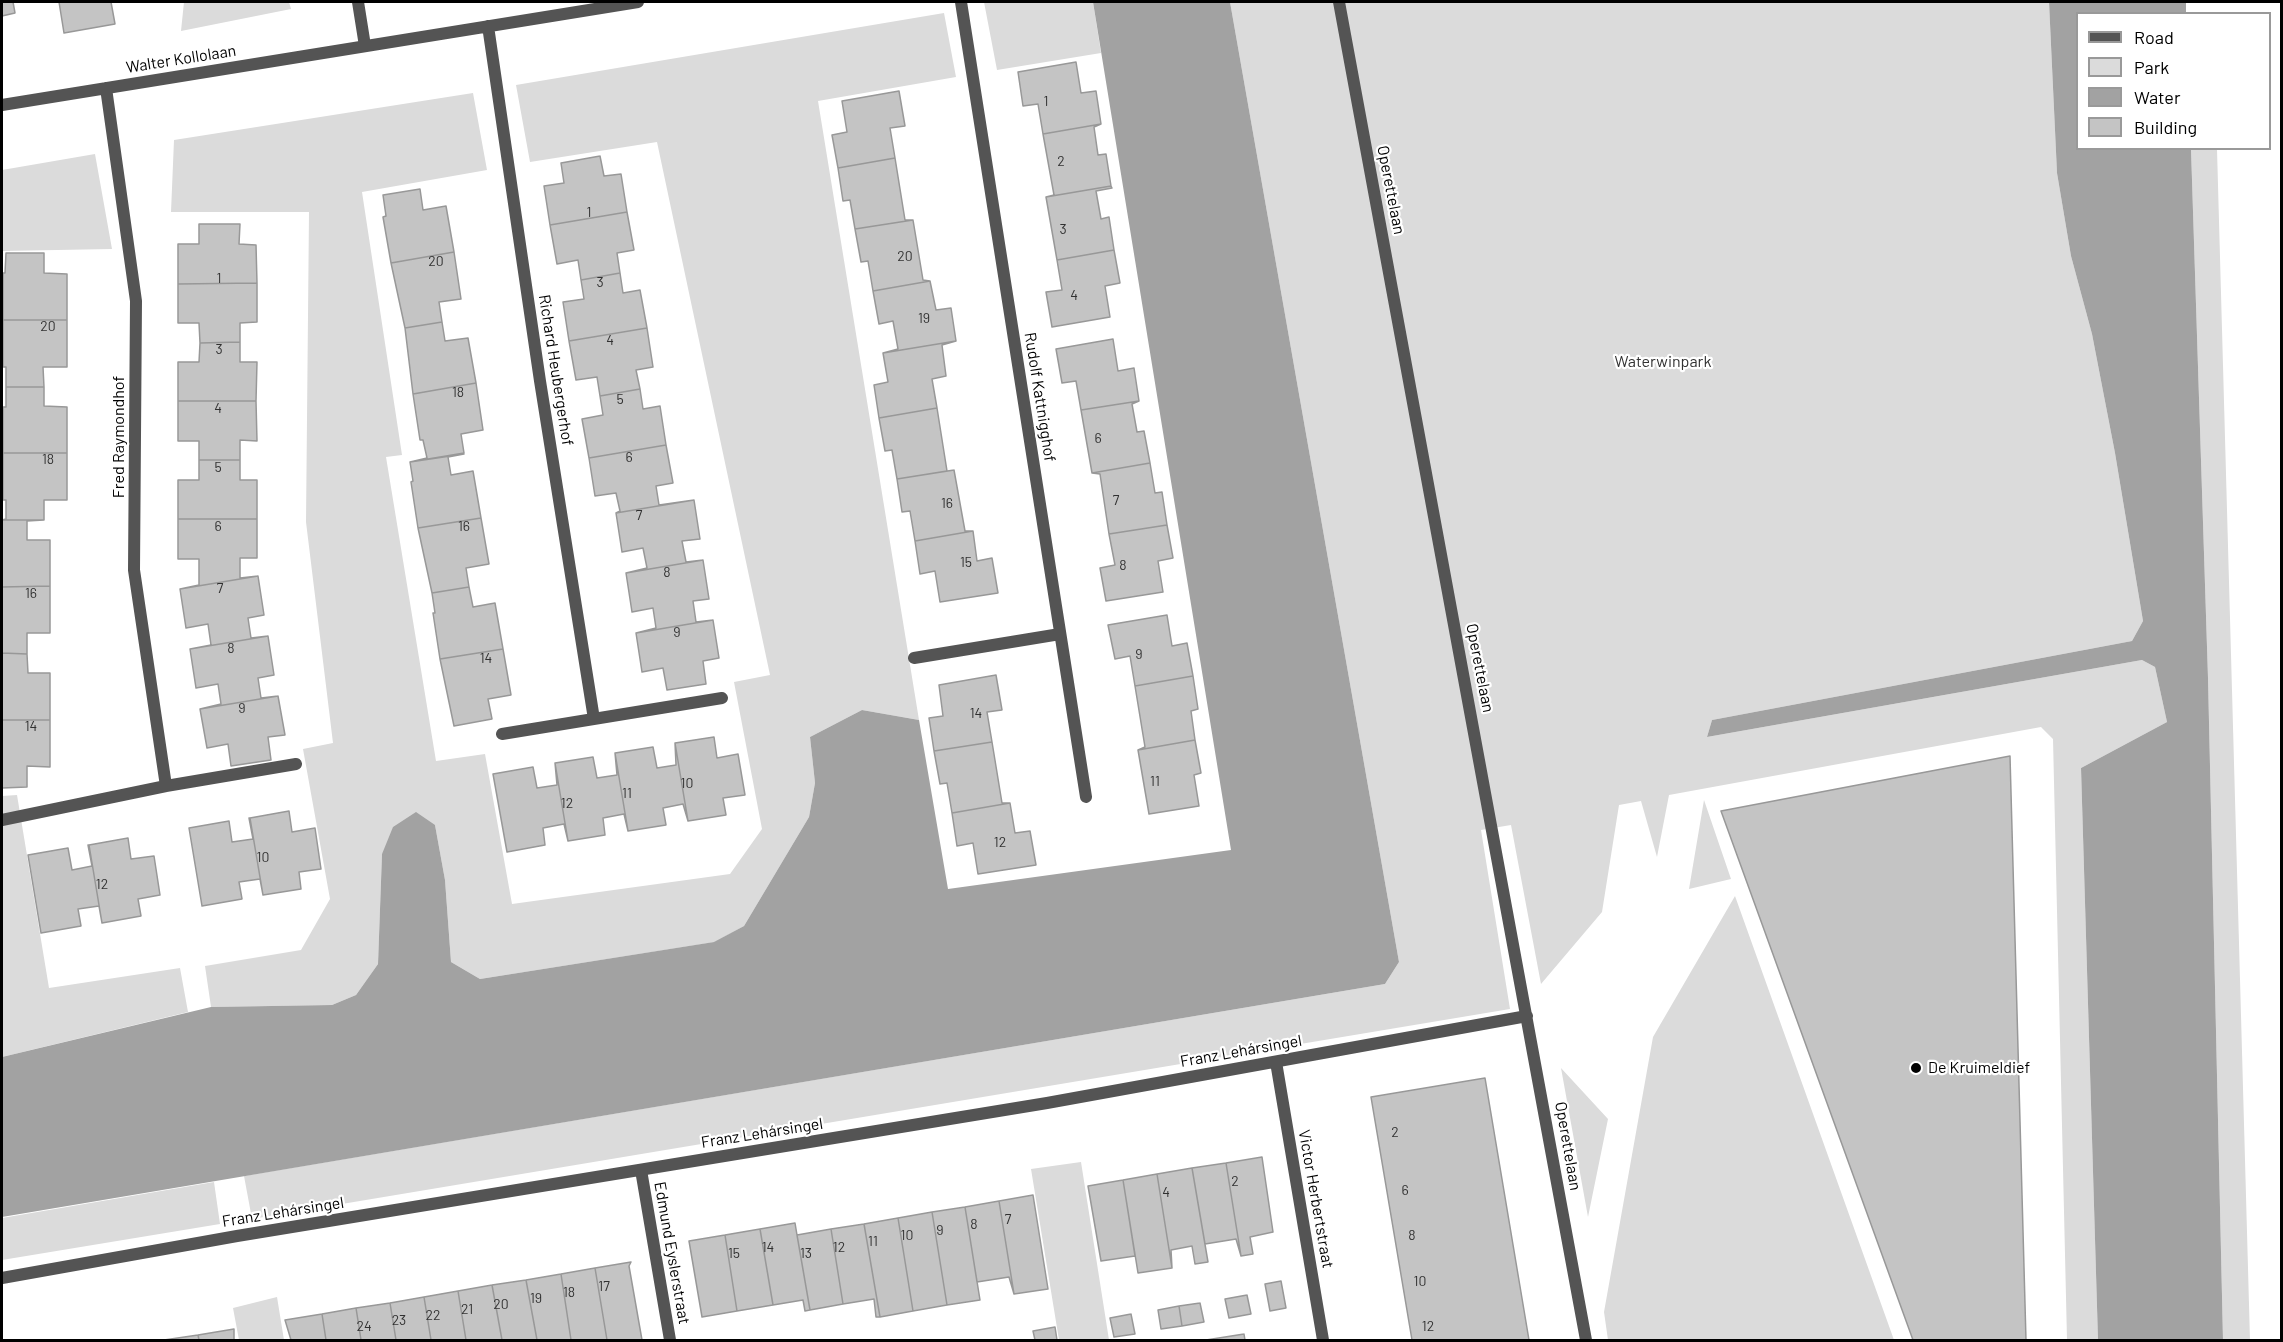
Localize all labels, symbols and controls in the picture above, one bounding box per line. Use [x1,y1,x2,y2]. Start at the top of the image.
legend [2076,12,2271,150]
text: Road [2134,26,2174,48]
street label: Walter Kollolaan [125,41,237,77]
text: Park [2134,56,2169,78]
text: Water [2134,86,2181,108]
house number: 1 [1044,93,1048,109]
text: Building [2134,116,2197,138]
street label: Operettelaan [1373,144,1409,236]
house number: 2 [1057,153,1065,169]
house number: 1 [587,204,591,220]
house number: 3 [1059,221,1067,237]
house number: 20 [897,248,913,264]
house number: 20 [428,253,444,269]
house number: 1 [217,270,221,286]
house number: 3 [596,274,604,290]
house number: 4 [1070,287,1078,303]
street label: Richard Heubergerhof [535,293,577,447]
house number: 19 [918,310,930,326]
house number: 20 [40,318,56,334]
street label: Rudolf Kattnigghof [1020,331,1060,463]
house number: 4 [606,332,614,348]
house number: 3 [215,341,223,357]
park label: Waterwinpark [1615,352,1711,372]
street label: Fred Raymondhof [109,376,129,498]
house number: 18 [452,384,464,400]
house number: 5 [616,391,624,407]
house number: 4 [214,400,222,416]
house number: 6 [1094,430,1102,446]
house number: 6 [625,449,633,465]
house number: 18 [42,451,54,467]
house number: 5 [214,459,222,475]
house number: 7 [1113,492,1119,508]
house number: 16 [941,495,953,511]
house number: 7 [636,507,642,523]
house number: 6 [214,518,222,534]
house number: 16 [458,518,470,534]
house number: 15 [960,554,972,570]
house number: 8 [1119,557,1127,573]
house number: 8 [663,564,671,580]
house number: 7 [217,580,223,596]
house number: 16 [25,585,37,601]
street label: Operettelaan [1462,622,1498,714]
house number: 9 [673,624,681,640]
house number: 8 [227,640,235,656]
house number: 9 [1135,646,1143,662]
house number: 14 [480,650,492,666]
house number: 9 [238,700,246,716]
house number: 14 [970,705,982,721]
house number: 14 [25,718,37,734]
house number: 11 [1150,773,1160,789]
house number: 10 [681,775,693,791]
house number: 11 [622,785,632,801]
house number: 12 [561,795,573,811]
house number: 12 [994,834,1006,850]
house number: 10 [257,849,269,865]
house number: 12 [96,876,108,892]
street label: Franz Lehársingel [1179,1031,1303,1071]
place label: De Kruimeldief [1928,1058,2030,1078]
marker: De Kruimeldief [1909,1061,1923,1075]
street label: Operettelaan [1551,1100,1585,1192]
street label: Franz Lehársingel [700,1114,824,1152]
house number: 2 [1391,1124,1399,1140]
street label: Victor Herbertstraat [1294,1128,1338,1270]
house number: 2 [1231,1173,1239,1189]
street label: Edmund Eyslerstraat [650,1180,694,1326]
house number: 6 [1401,1182,1409,1198]
house number: 4 [1162,1184,1170,1200]
street label: Franz Lehársingel [221,1193,345,1231]
house number: 7 [1005,1211,1011,1227]
house number: 8 [970,1216,978,1232]
house number: 9 [936,1222,944,1238]
house number: 10 [901,1227,913,1243]
house number: 8 [1408,1227,1416,1243]
house number: 11 [868,1233,878,1249]
house number: 14 [762,1239,774,1255]
house number: 12 [833,1239,845,1255]
house number: 15 [728,1245,740,1261]
house number: 13 [800,1245,812,1261]
house number: 10 [1414,1273,1426,1289]
house number: 17 [598,1278,610,1294]
house number: 18 [563,1284,575,1300]
house number: 19 [530,1290,542,1306]
house number: 20 [493,1296,509,1312]
house number: 21 [461,1301,473,1317]
house number: 22 [425,1307,441,1323]
house number: 23 [392,1312,406,1328]
house number: 24 [356,1318,372,1334]
house number: 12 [1422,1318,1434,1334]

